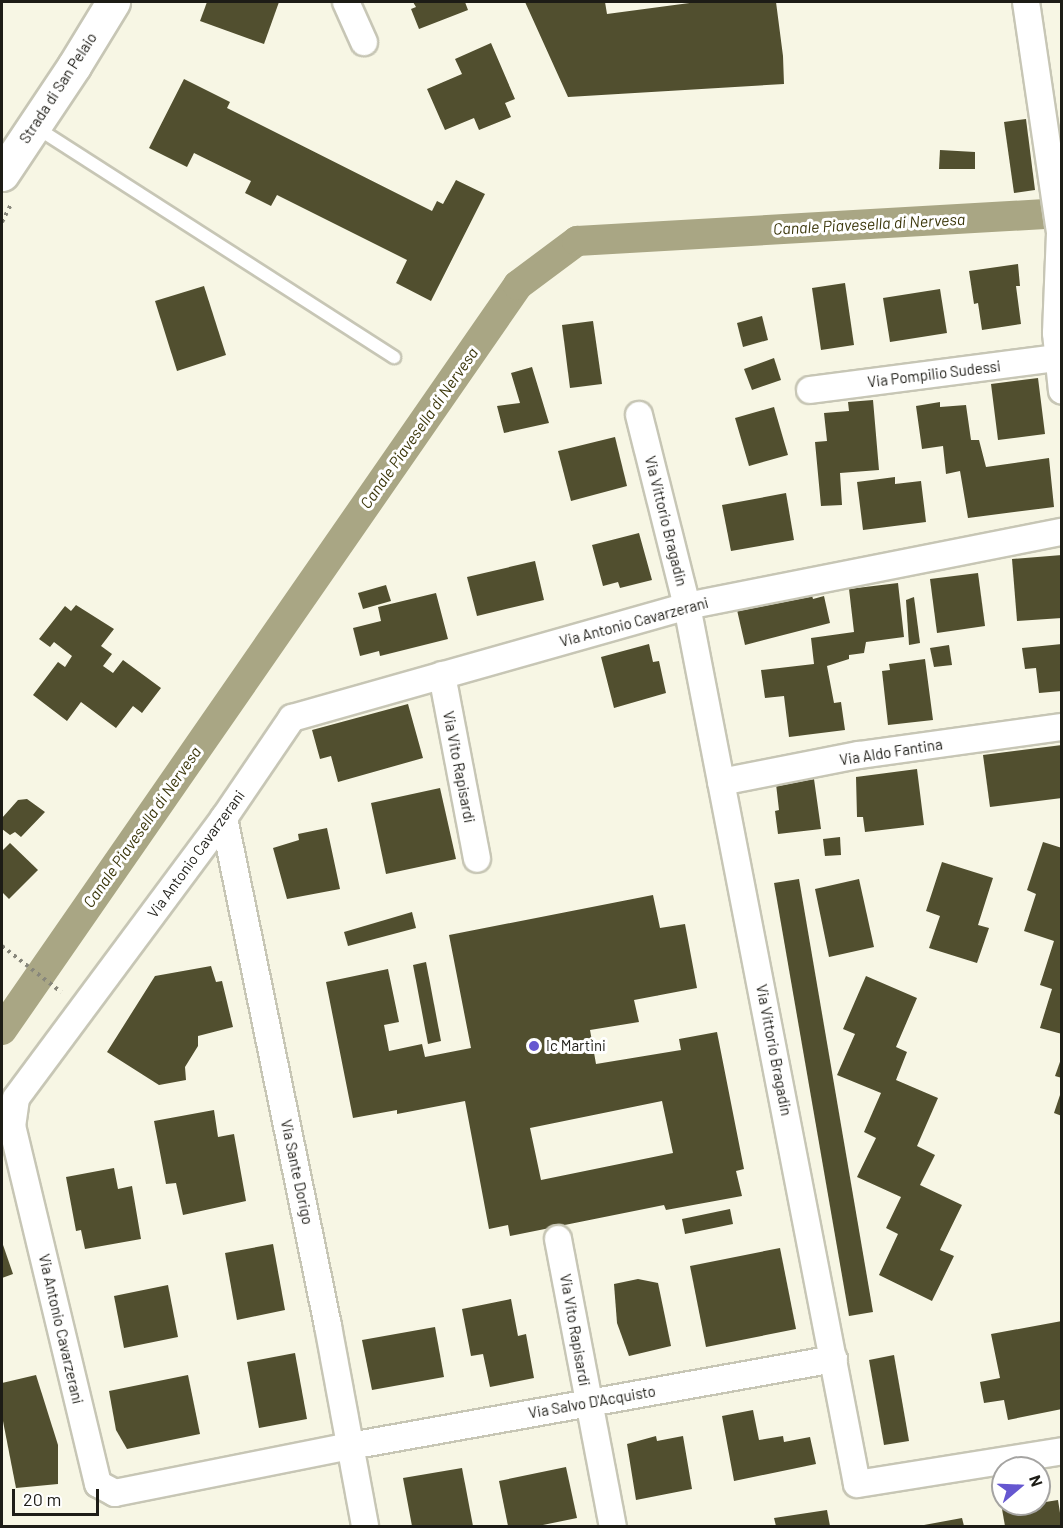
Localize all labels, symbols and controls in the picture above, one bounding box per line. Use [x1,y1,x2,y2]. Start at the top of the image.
street label: Strada di San Pelaio [15,29,101,147]
water label: Canale Piavesella di Nervesa [772,209,966,239]
water label: Canale Piavesella di Nervesa [356,344,482,512]
street label: Via Pompilio Sudessi [866,357,1002,391]
street label: Via Vittorio Bragadin [641,454,691,588]
street label: Via Antonio Cavarzerani [558,593,710,651]
street label: Via Vito Rapisardi [439,710,479,824]
street label: Via Aldo Fantina [838,735,944,769]
water label: Canale Piavesella di Nervesa [79,743,205,911]
street label: Via Antonio Cavarzerani [144,787,248,921]
street label: Via Vittorio Bragadin [752,983,796,1117]
place label: Ic Martini [546,1037,606,1055]
marker: Ic Martini [527,1039,541,1053]
street label: Via Sante Dorigo [277,1118,317,1226]
street label: Via Antonio Cavarzerani [35,1252,87,1406]
street label: Via Vito Rapisardi [556,1272,594,1388]
street label: Via Salvo D'Acquisto [527,1382,657,1422]
north arrow [991,1456,1051,1516]
text: N [1026,1472,1047,1489]
scale bar [15,1477,102,1515]
text: 20 m [23,1488,61,1510]

